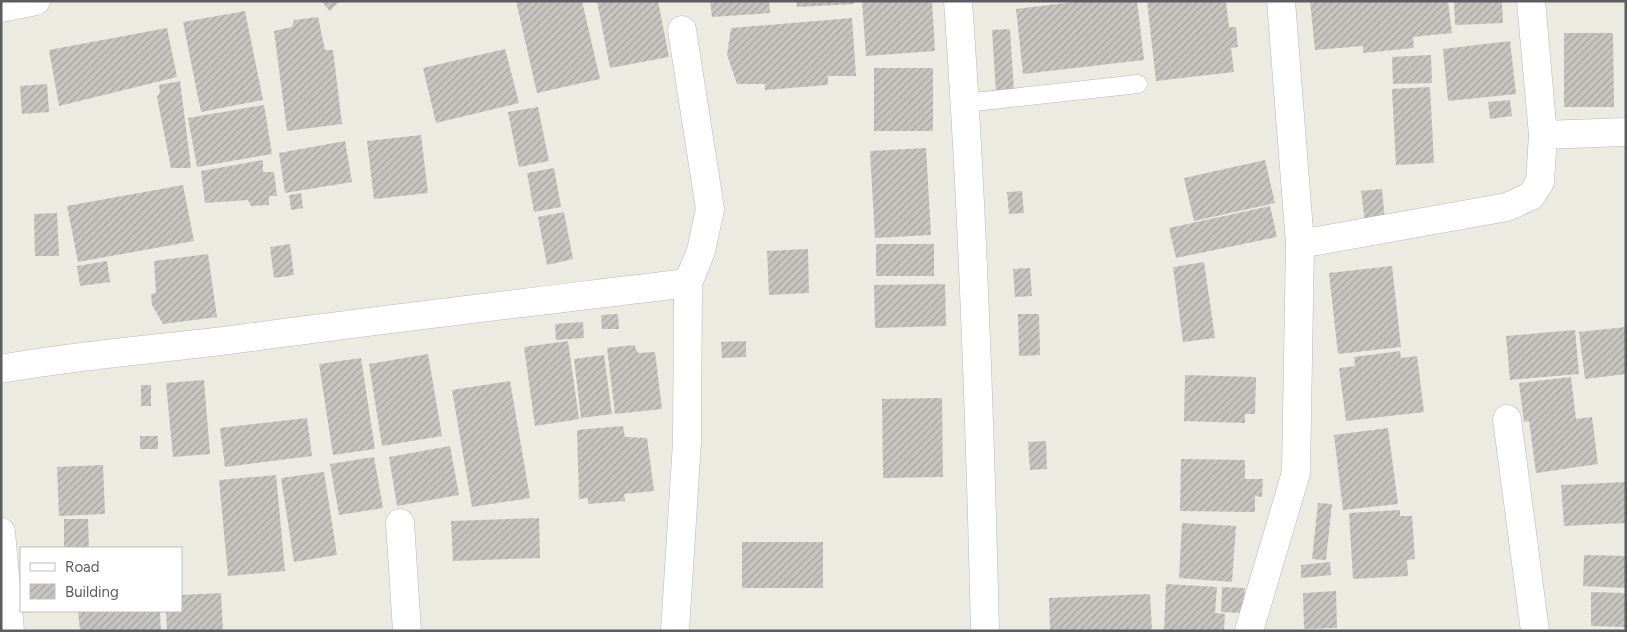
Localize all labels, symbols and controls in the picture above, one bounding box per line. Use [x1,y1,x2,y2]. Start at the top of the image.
legend [20,547,182,612]
text: Road [65,558,100,576]
text: Building [65,583,119,601]

